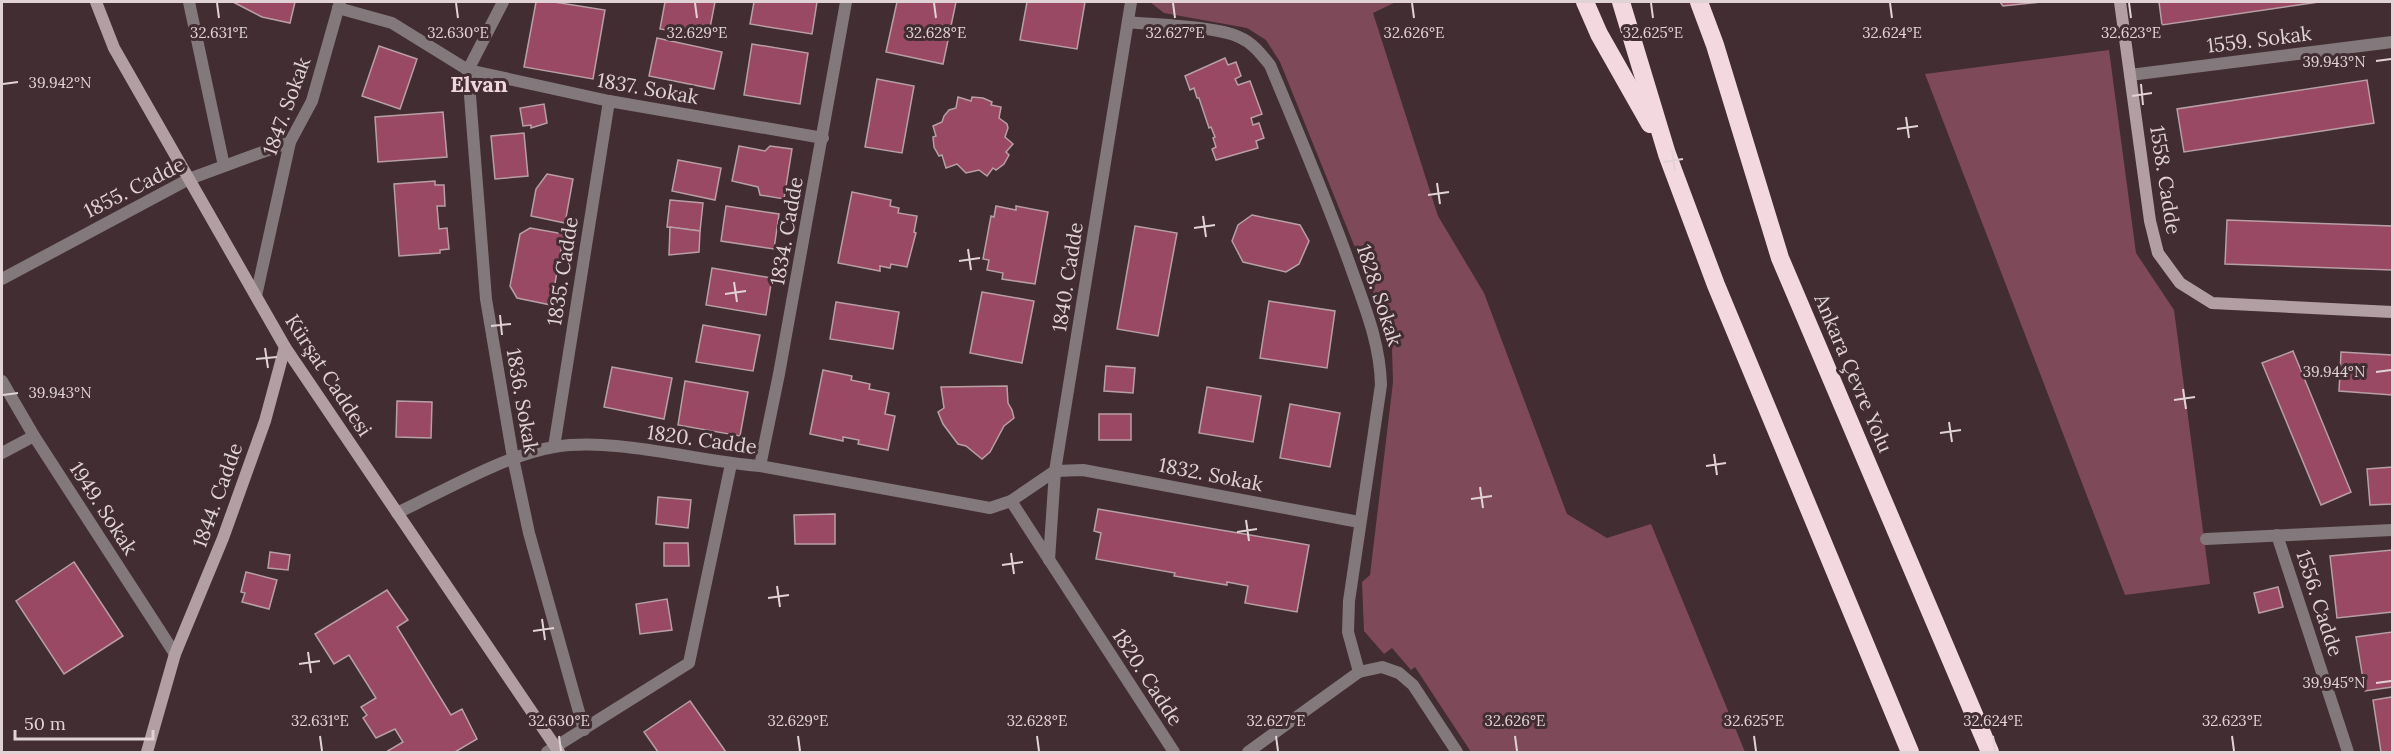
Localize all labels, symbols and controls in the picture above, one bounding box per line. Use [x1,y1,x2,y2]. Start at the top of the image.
street label: 1559. Sokak [2205,20,2313,58]
text: 32.631°E [190,23,248,42]
text: 32.630°E [427,23,489,42]
text: 32.629°E [667,23,727,42]
text: 32.628°E [906,23,966,42]
text: 32.627°E [1146,23,1205,42]
text: 32.626°E [1384,23,1444,42]
text: 32.625°E [1623,23,1683,42]
text: 32.624°E [1862,23,1922,42]
text: 32.623°E [2101,23,2161,42]
text: 39.943°N [2302,52,2366,71]
street label: 1847. Sokak [257,53,315,159]
street label: 1837. Sokak [595,67,701,109]
district label: Elvan [450,70,508,98]
text: 39.942°N [29,73,91,92]
street label: 1558. Cadde [2145,124,2187,236]
street label: 1855. Cadde [80,151,189,223]
street label: 1834. Cadde [764,175,808,287]
street label: 1835. Cadde [541,215,583,327]
street label: 1840. Cadde [1046,220,1088,334]
street label: 1828. Sokak [1352,241,1408,349]
street label: Ankara Çevre Yolu [1809,289,1899,456]
street label: Kürşat Caddesi [280,309,378,441]
street label: 1836. Sokak [501,347,545,456]
text: 39.944°N [2303,362,2365,381]
text: 39.943°N [28,383,92,402]
street label: 1820. Cadde [645,419,759,459]
street label: 1844. Cadde [187,439,248,551]
street label: 1832. Sokak [1157,452,1265,496]
street label: 1949. Sokak [65,457,143,559]
street label: 1556. Cadde [2291,547,2349,659]
street label: 1820. Cadde [1107,624,1189,730]
text: 39.945°N [2303,673,2365,692]
scale bar [15,703,153,741]
text: 32.631°E [291,711,349,730]
text: 32.630°E [528,711,590,730]
text: 32.629°E [768,711,828,730]
text: 32.628°E [1007,711,1067,730]
text: 32.627°E [1247,711,1306,730]
text: 32.626°E [1485,711,1545,730]
text: 32.625°E [1724,711,1784,730]
text: 32.624°E [1963,711,2023,730]
text: 32.623°E [2202,711,2262,730]
text: 50 m [24,712,66,735]

